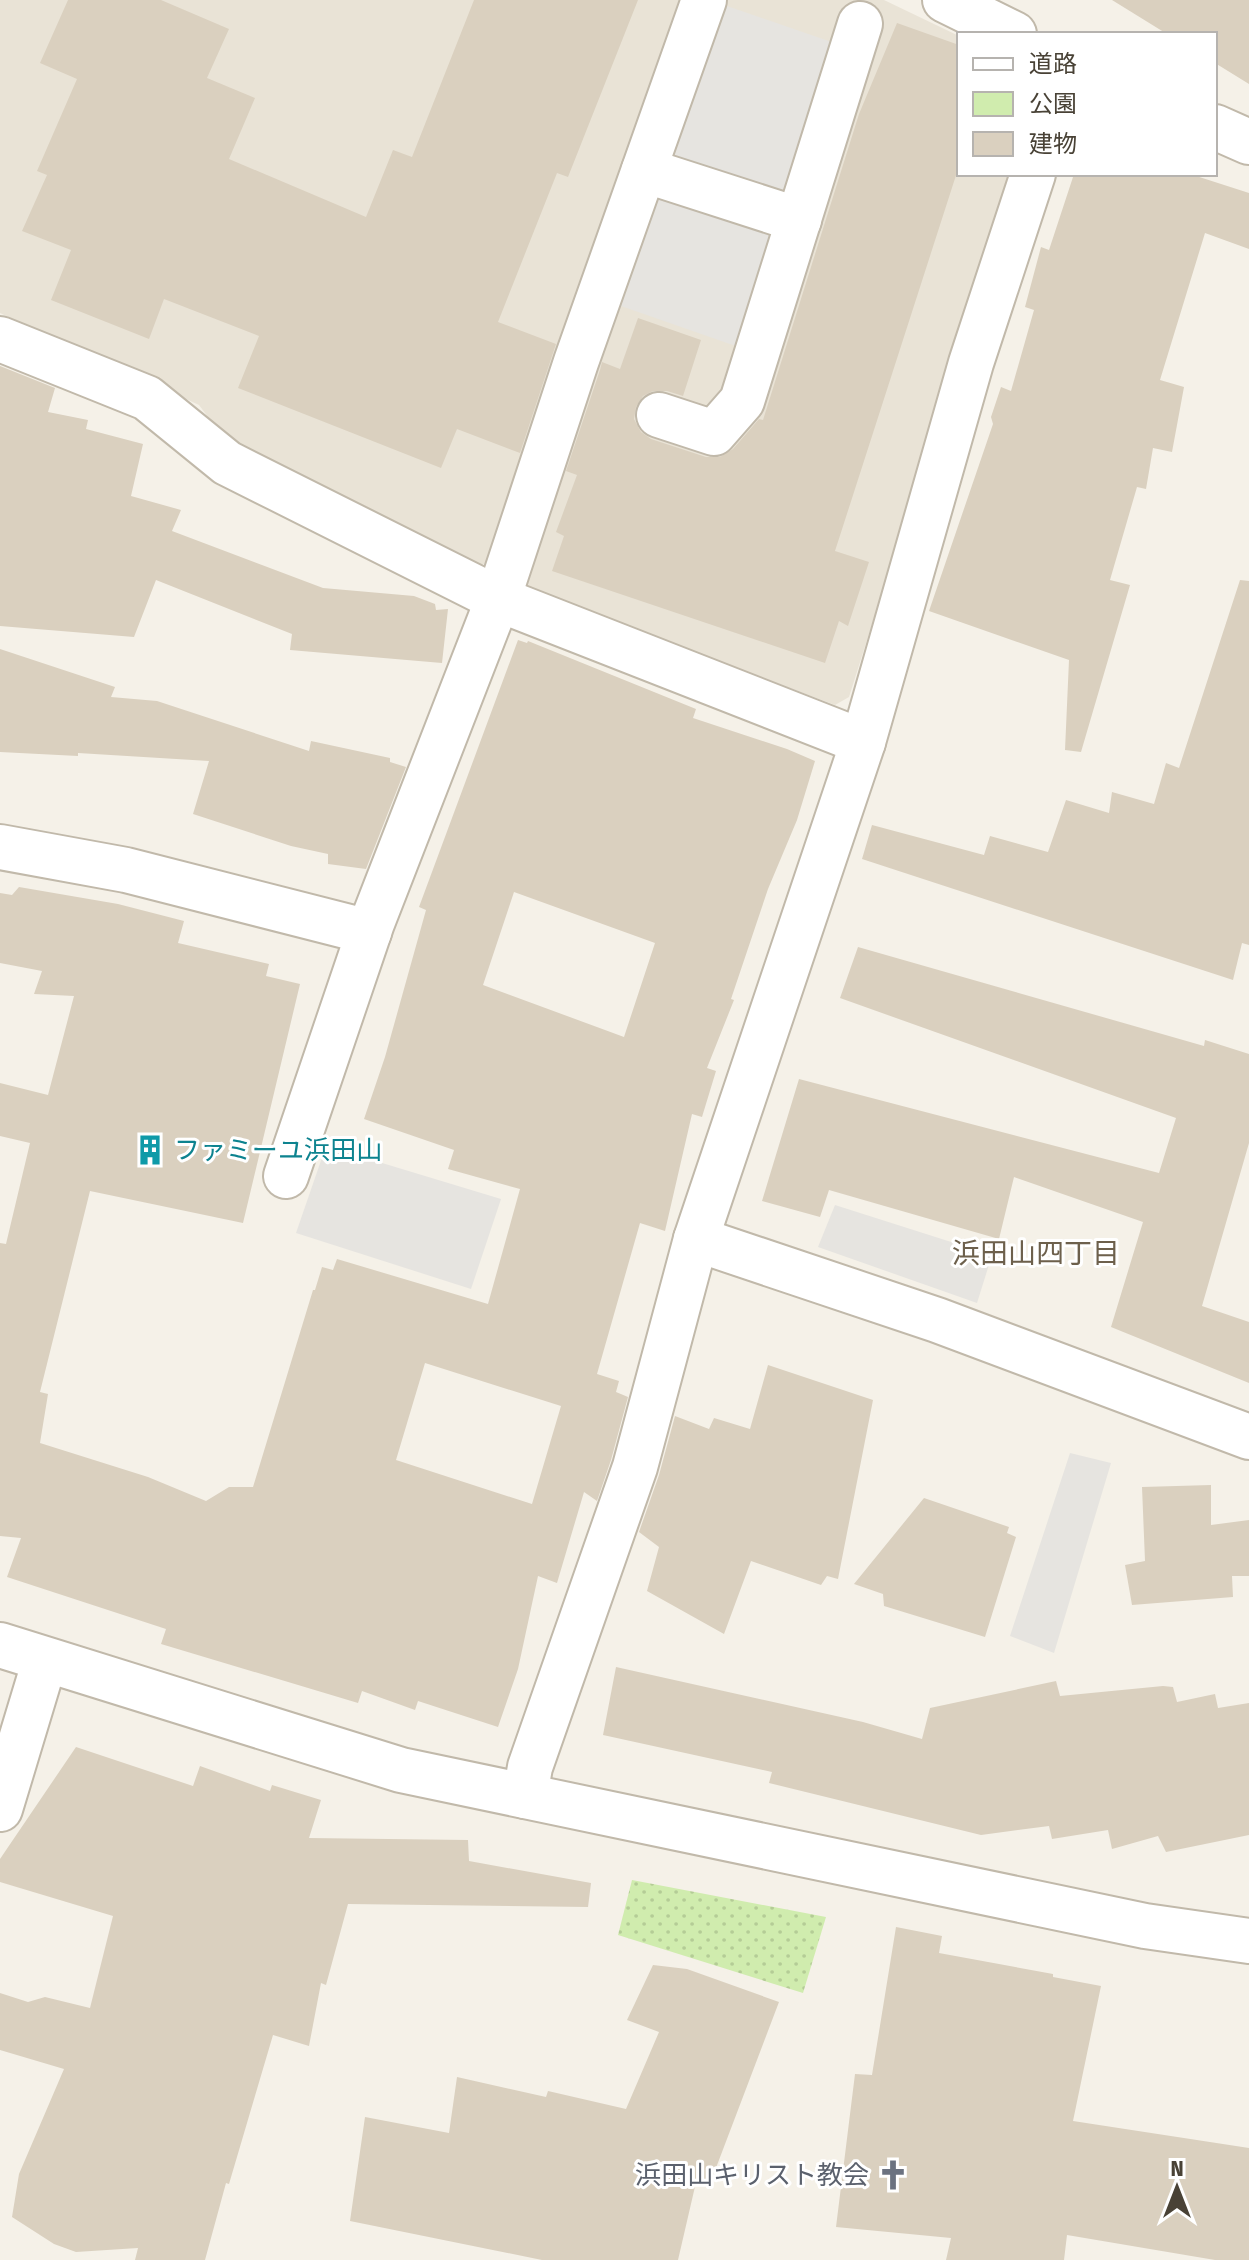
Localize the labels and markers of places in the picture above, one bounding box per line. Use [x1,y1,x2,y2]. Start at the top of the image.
building icon: ファミーユ浜田山 [133,1133,167,1167]
place label: ファミーユ浜田山 [174,1135,382,1166]
church icon: 浜田山キリスト教会 [876,2158,910,2192]
place label: 浜田山キリスト教会 [635,2160,869,2191]

